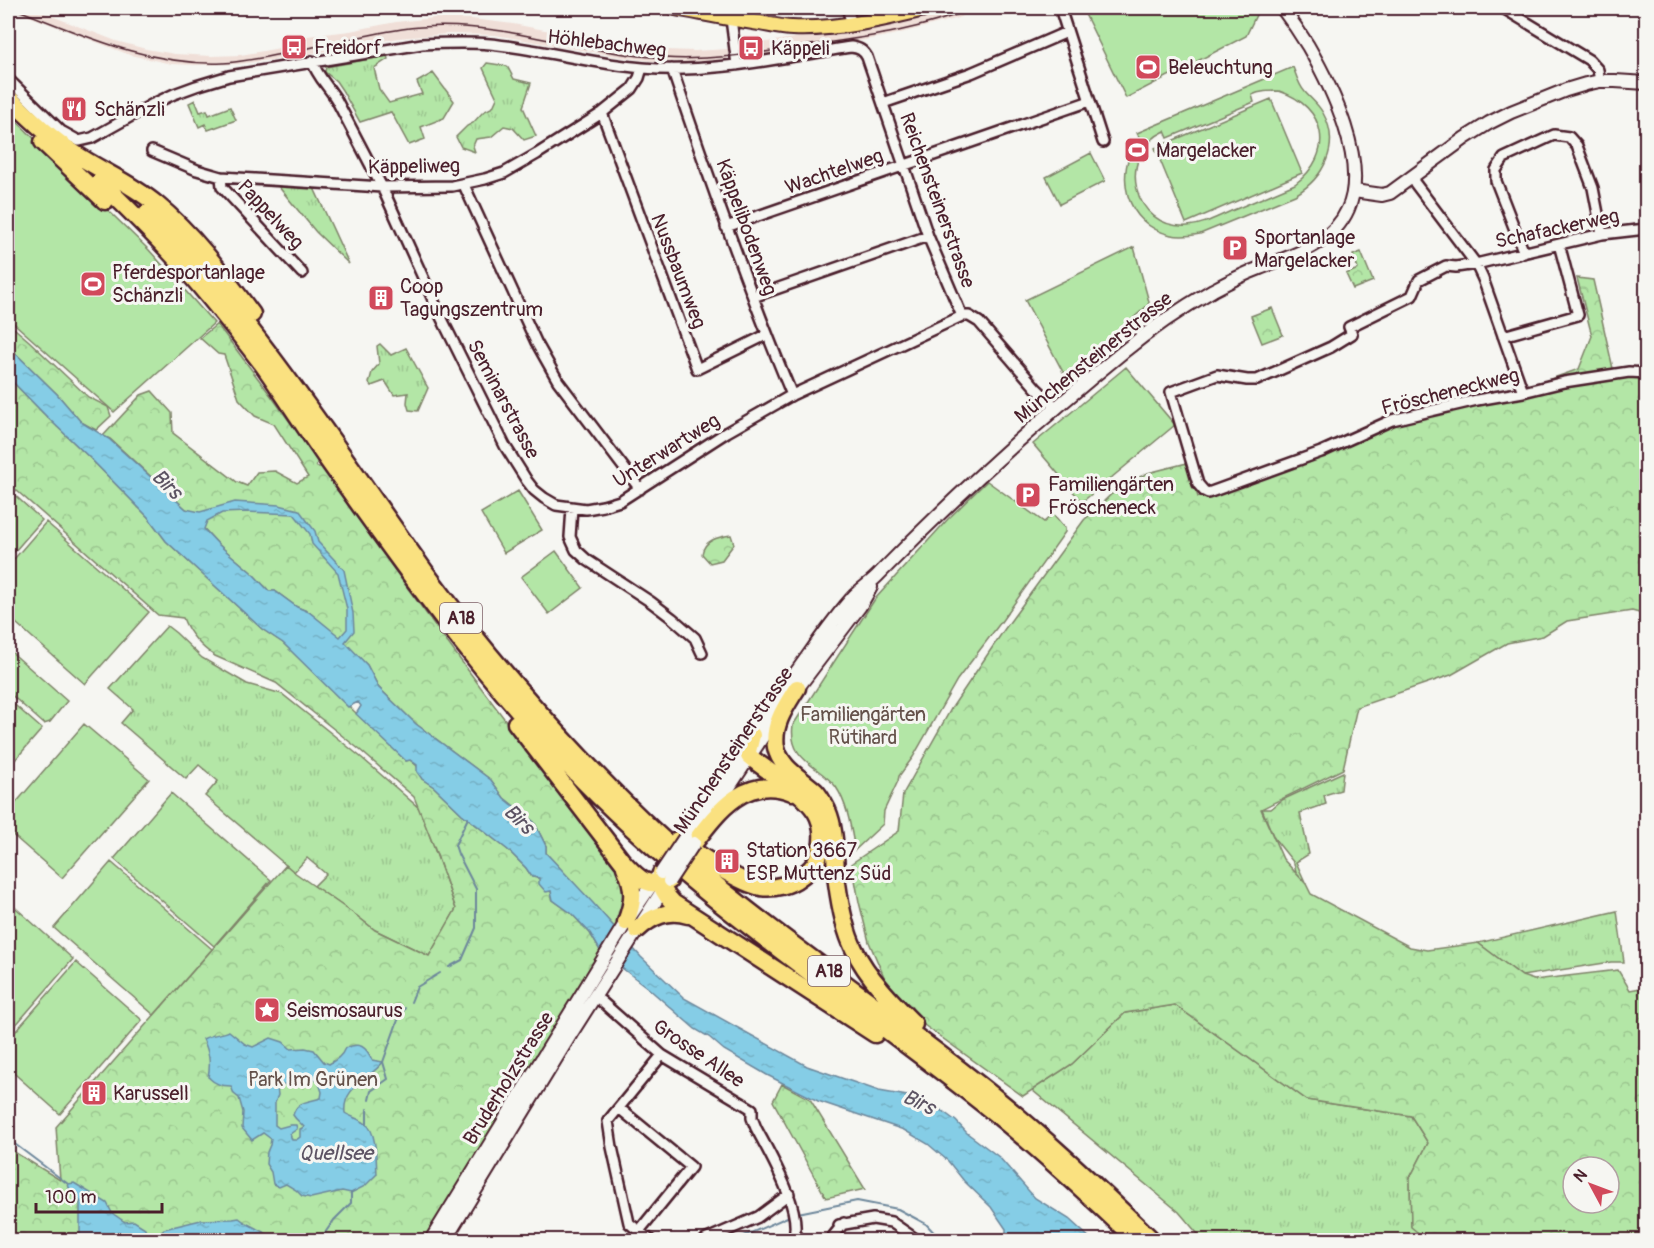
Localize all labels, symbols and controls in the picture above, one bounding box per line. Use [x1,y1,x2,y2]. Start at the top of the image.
street label: Höhlebachweg [546,24,668,63]
bus stop icon: Freidorf [279,32,309,62]
bus stop icon: Käppeli [736,33,766,63]
place label: Freidorf [314,35,382,60]
place label: Käppeli [771,36,830,61]
sports icon: Beleuchtung [1133,52,1163,82]
place label: Beleuchtung [1168,55,1273,80]
restaurant icon: Schänzli [59,94,89,124]
place label: Schänzli [94,97,165,122]
street label: Reichensteinerstrasse [894,109,981,291]
sports icon: Margelacker [1122,135,1152,165]
place label: Margelacker [1156,138,1256,163]
street label: Wachtelweg [782,143,886,200]
street label: Käppeliweg [368,153,460,180]
street label: Käppelibodenweg [710,156,783,299]
street label: Pappelweg [232,174,309,254]
street label: Schafackerweg [1493,203,1621,254]
street label: Nussbaumweg [645,210,712,332]
place label: Sportanlage Margelacker [1254,225,1355,273]
parking icon: Sportanlage Margelacker [1220,233,1250,263]
place label: Pferdesportanlage Schänzli [112,260,265,308]
sports icon: Pferdesportanlage Schänzli [78,269,108,299]
place label: Coop Tagungszentrum [400,274,543,322]
building icon: Coop Tagungszentrum [366,283,396,313]
street label: Münchensteinerstrasse [1009,286,1177,429]
street label: Seminarstrasse [462,335,545,463]
street label: Fröscheneckweg [1379,362,1522,421]
street label: Unterwartweg [608,408,724,493]
water label: Birs [146,463,190,507]
place label: Familiengärten Fröscheneck [1048,472,1174,520]
parking icon: Familiengärten Fröscheneck [1013,480,1043,510]
road number: A18 [440,603,482,633]
street label: Münchensteinerstrasse [668,662,799,838]
park label: Familiengärten Rütihard [800,702,926,750]
water label: Birs [498,798,542,842]
place label: Station 3667 ESP Muttenz Süd [746,838,891,886]
building icon: Station 3667 ESP Muttenz Süd [712,846,742,876]
road number: A18 [808,956,850,986]
place icon: Seismosaurus [252,995,282,1025]
place label: Seismosaurus [286,998,403,1023]
street label: Bruderholzstrasse [458,1007,559,1149]
street label: Grosse Allee [648,1014,749,1093]
park label: Park Im Grünen [248,1067,378,1092]
building icon: Karussell [79,1078,109,1108]
place label: Karussell [113,1081,189,1106]
water label: Birs [898,1083,942,1123]
water label: Quellsee [299,1140,376,1167]
north arrow [1561,1155,1621,1215]
text: N [1569,1165,1592,1186]
scale bar [36,1176,162,1214]
text: 100 m [45,1186,97,1209]

